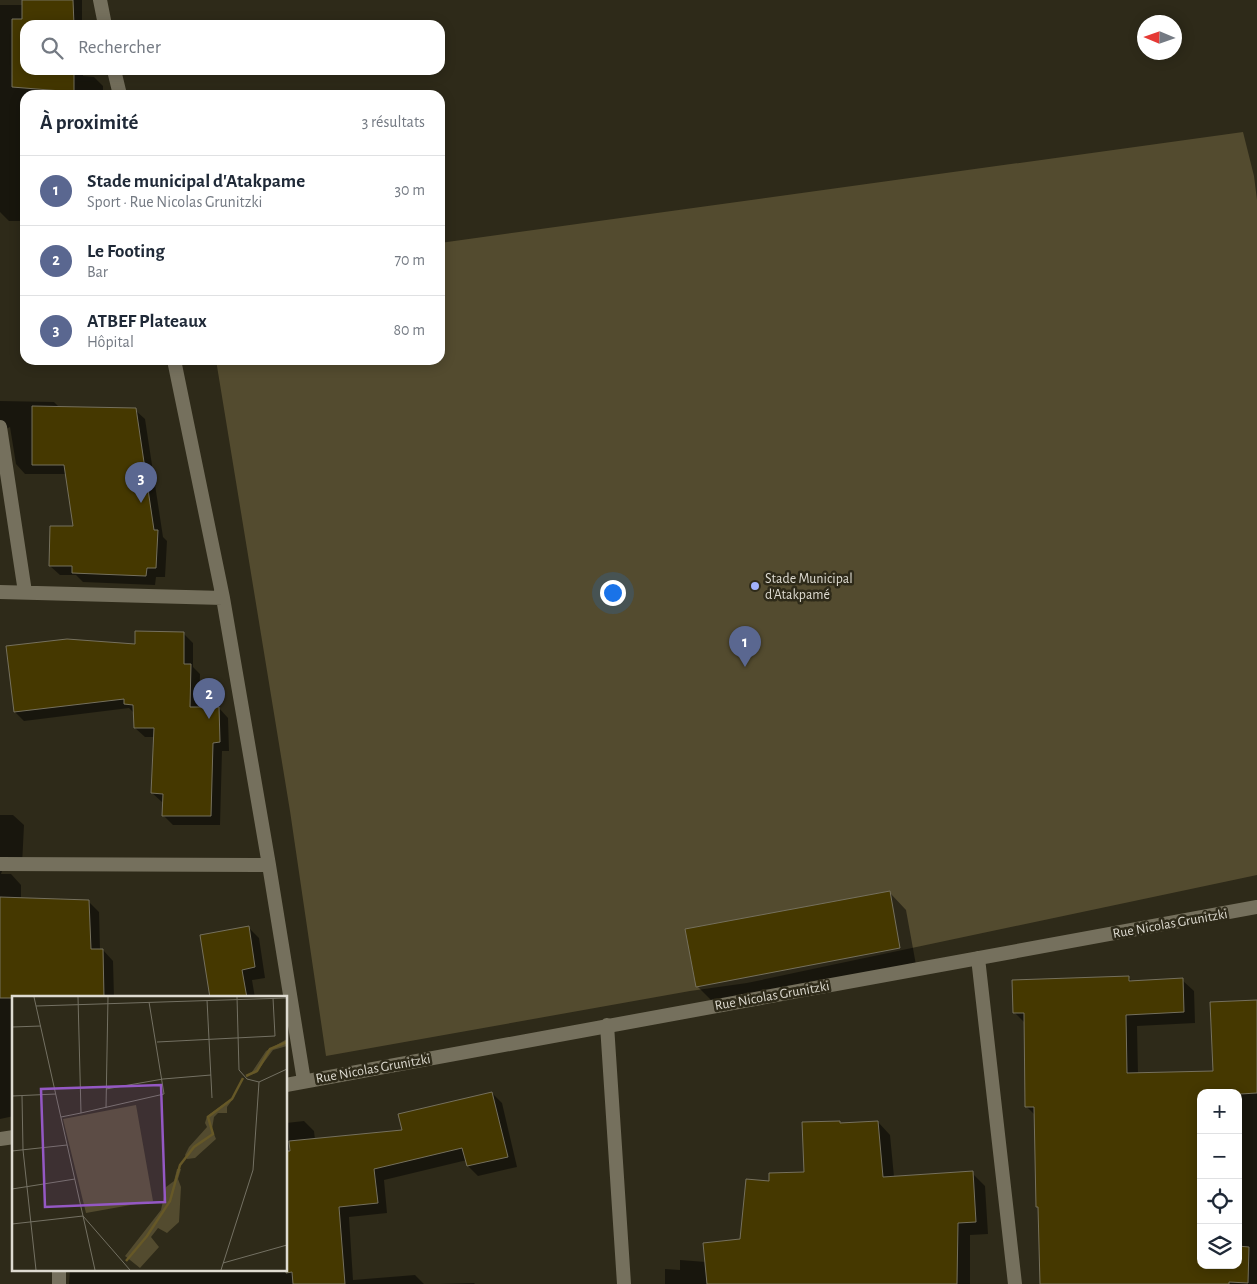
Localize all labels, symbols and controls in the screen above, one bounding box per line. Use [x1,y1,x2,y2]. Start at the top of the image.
north arrow [1137,15,1182,60]
search box [20,20,445,75]
icon: search [38,34,66,62]
text: Rechercher [78,38,161,57]
text: À proximité [40,112,138,133]
text: 3 résultats [362,114,425,130]
text: Stade municipal d'Atakpame [87,172,305,191]
text: 1 [53,182,59,198]
text: 30 m [395,182,425,198]
text: Sport · Rue Nicolas Grunitzki [87,194,263,210]
text: Le Footing [87,242,165,261]
text: 2 [52,252,60,268]
text: 70 m [394,252,425,268]
text: Bar [87,264,108,280]
text: ATBEF Plateaux [87,312,207,331]
text: 3 [53,322,59,338]
text: 80 m [394,322,425,338]
text: Hôpital [87,334,134,350]
pin: 3 [125,462,157,503]
place label: Stade Municipal d'Atakpamé [765,572,853,602]
your location [600,580,626,606]
marker: Stade Municipal d'Atakpamé [749,580,761,592]
pin: 1 [729,626,761,667]
pin: 2 [193,678,225,719]
street label: Rue Nicolas Grunitzki [1112,907,1229,941]
street label: Rue Nicolas Grunitzki [714,979,831,1013]
inset map [12,996,288,1272]
street label: Rue Nicolas Grunitzki [315,1052,432,1086]
map controls [1197,1089,1242,1269]
button: + [1197,1089,1242,1134]
button: − [1197,1134,1242,1179]
button: locate [1197,1179,1242,1224]
button: layers [1197,1224,1242,1269]

